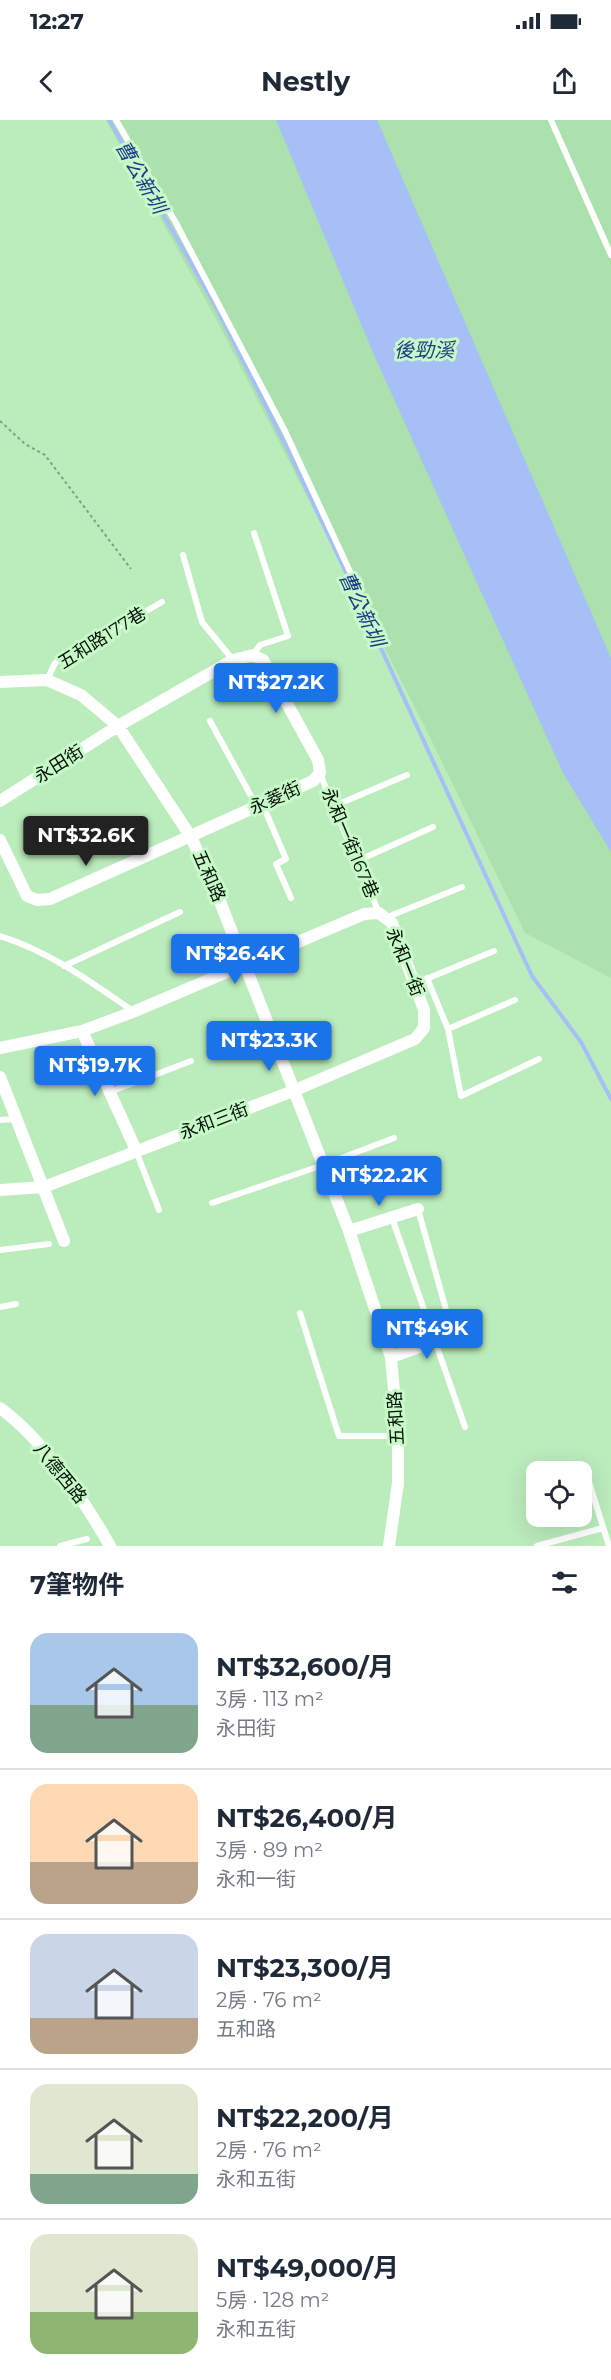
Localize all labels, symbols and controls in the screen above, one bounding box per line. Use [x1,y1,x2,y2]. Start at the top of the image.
text: 12:27 [30,8,84,35]
icon: back [30,65,63,98]
text: Nestly [261,65,350,98]
icon: share [548,65,581,98]
water label: 曹公新圳 [111,136,173,220]
water label: 後勁溪 [394,338,457,362]
water label: 曹公新圳 [334,568,391,653]
street label: 五和路177巷 [54,602,150,674]
pin: NT$27.2K [214,663,338,714]
text: NT$27.2K [228,670,324,694]
street label: 永田街 [30,740,88,788]
street label: 永菱街 [246,777,304,819]
street label: 永和一街167巷 [317,784,383,902]
pin: NT$32.6K [24,816,148,867]
text: NT$32.6K [37,823,135,847]
street label: 五和路 [188,847,230,905]
street label: 永和一街 [381,925,429,999]
pin: NT$26.4K [173,934,297,985]
text: NT$26.4K [185,941,285,965]
pin: NT$23.3K [207,1021,331,1072]
text: NT$23.3K [221,1028,317,1052]
pin: NT$19.7K [33,1046,157,1097]
text: NT$19.7K [48,1053,142,1077]
street label: 永和三街 [176,1098,252,1144]
pin: NT$22.2K [317,1156,441,1207]
text: NT$22.2K [330,1163,428,1187]
pin: NT$49K [378,1309,476,1360]
text: NT$49K [386,1316,468,1340]
street label: 五和路 [384,1390,408,1446]
street label: 八德西路 [29,1438,91,1508]
map controls [526,1461,592,1527]
button: locate [526,1461,592,1527]
icon: filters [548,1566,581,1599]
text: 7筆物件 [30,1569,124,1601]
text: NT$32,600/月 [216,1651,394,1683]
icon: home [78,1657,150,1729]
text: 3房 · 113 m² [216,1687,324,1711]
text: 永田街 [216,1716,276,1740]
text: NT$26,400/月 [216,1802,397,1834]
icon: home [78,1808,150,1880]
text: 3房 · 89 m² [216,1838,323,1862]
text: 永和一街 [216,1867,296,1891]
text: NT$23,300/月 [216,1952,394,1984]
icon: home [78,1958,150,2030]
text: 2房 · 76 m² [216,1988,322,2012]
text: 五和路 [216,2017,276,2041]
text: NT$22,200/月 [216,2102,394,2134]
icon: home [78,2108,150,2180]
text: 2房 · 76 m² [216,2138,322,2162]
text: 永和五街 [216,2167,296,2191]
text: NT$49,000/月 [216,2252,399,2284]
icon: home [78,2258,150,2330]
text: 5房 · 128 m² [216,2288,329,2312]
text: 永和五街 [216,2317,296,2341]

